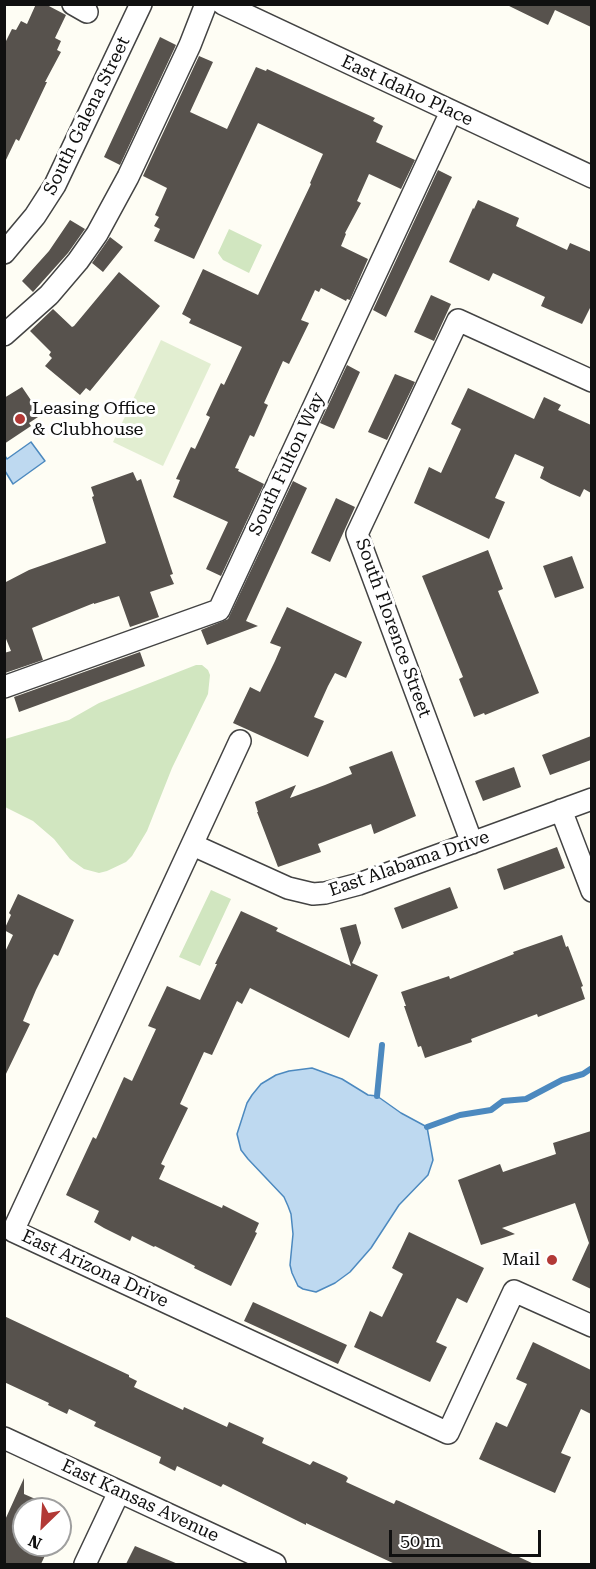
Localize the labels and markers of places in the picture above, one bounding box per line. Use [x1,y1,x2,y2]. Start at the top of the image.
place label: Leasing Office & Clubhouse [32,398,156,440]
marker: Leasing Office & Clubhouse [13,412,27,426]
place label: Mail [502,1249,540,1271]
marker: Mail [545,1253,559,1267]

